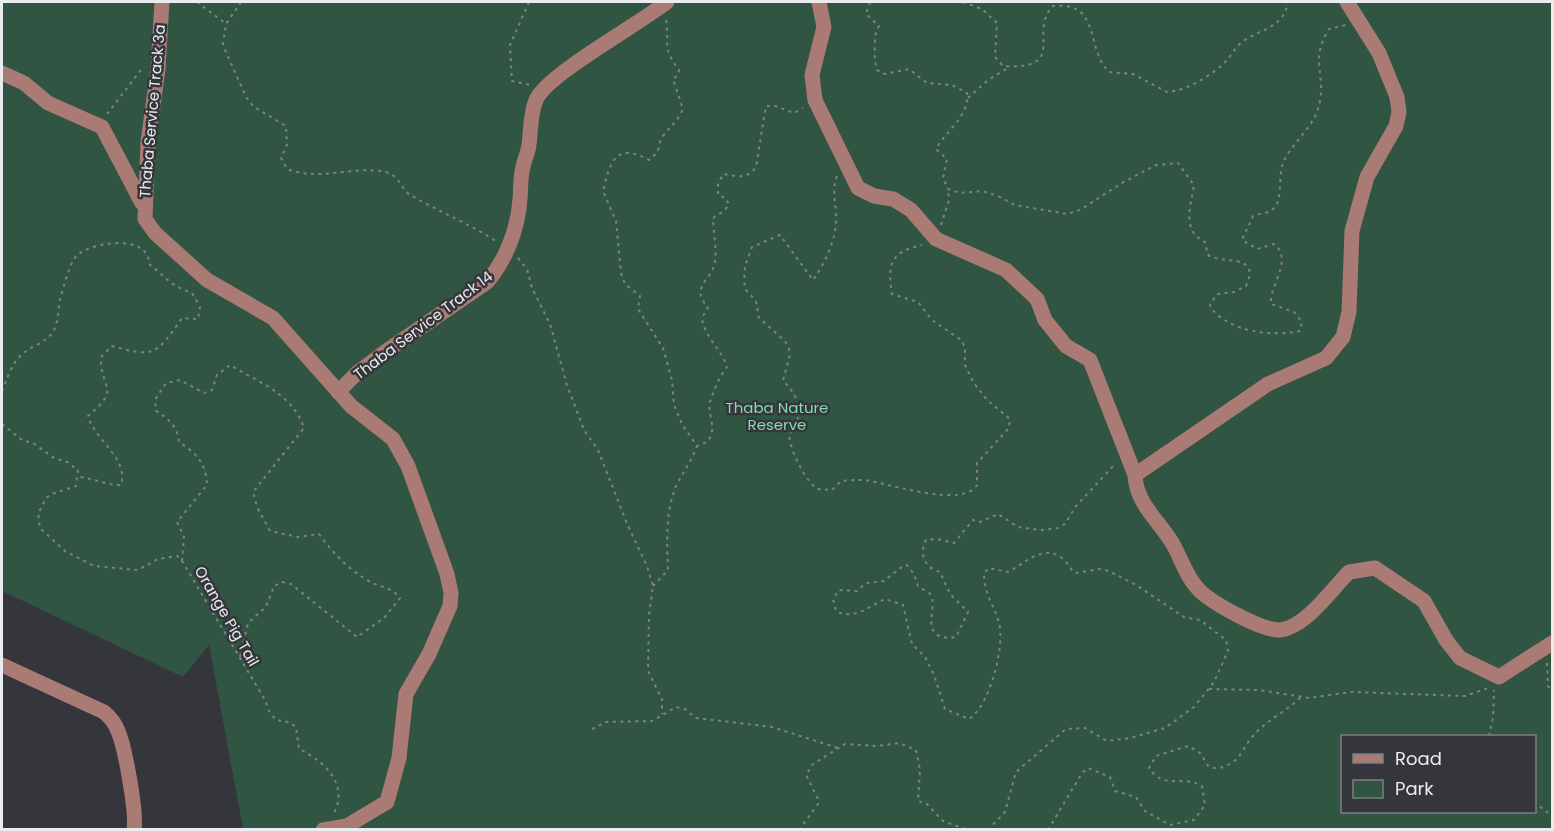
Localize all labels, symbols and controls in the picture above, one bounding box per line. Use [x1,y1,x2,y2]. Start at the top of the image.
street label: Thaba Service Track 3a [134,23,170,199]
street label: Thaba Service Track 14 [349,266,497,384]
park label: Thaba Nature Reserve [726,397,828,435]
street label: Orange Pig Tail [190,562,264,670]
legend [1341,735,1536,813]
text: Road [1395,746,1442,771]
text: Park [1395,776,1434,801]

